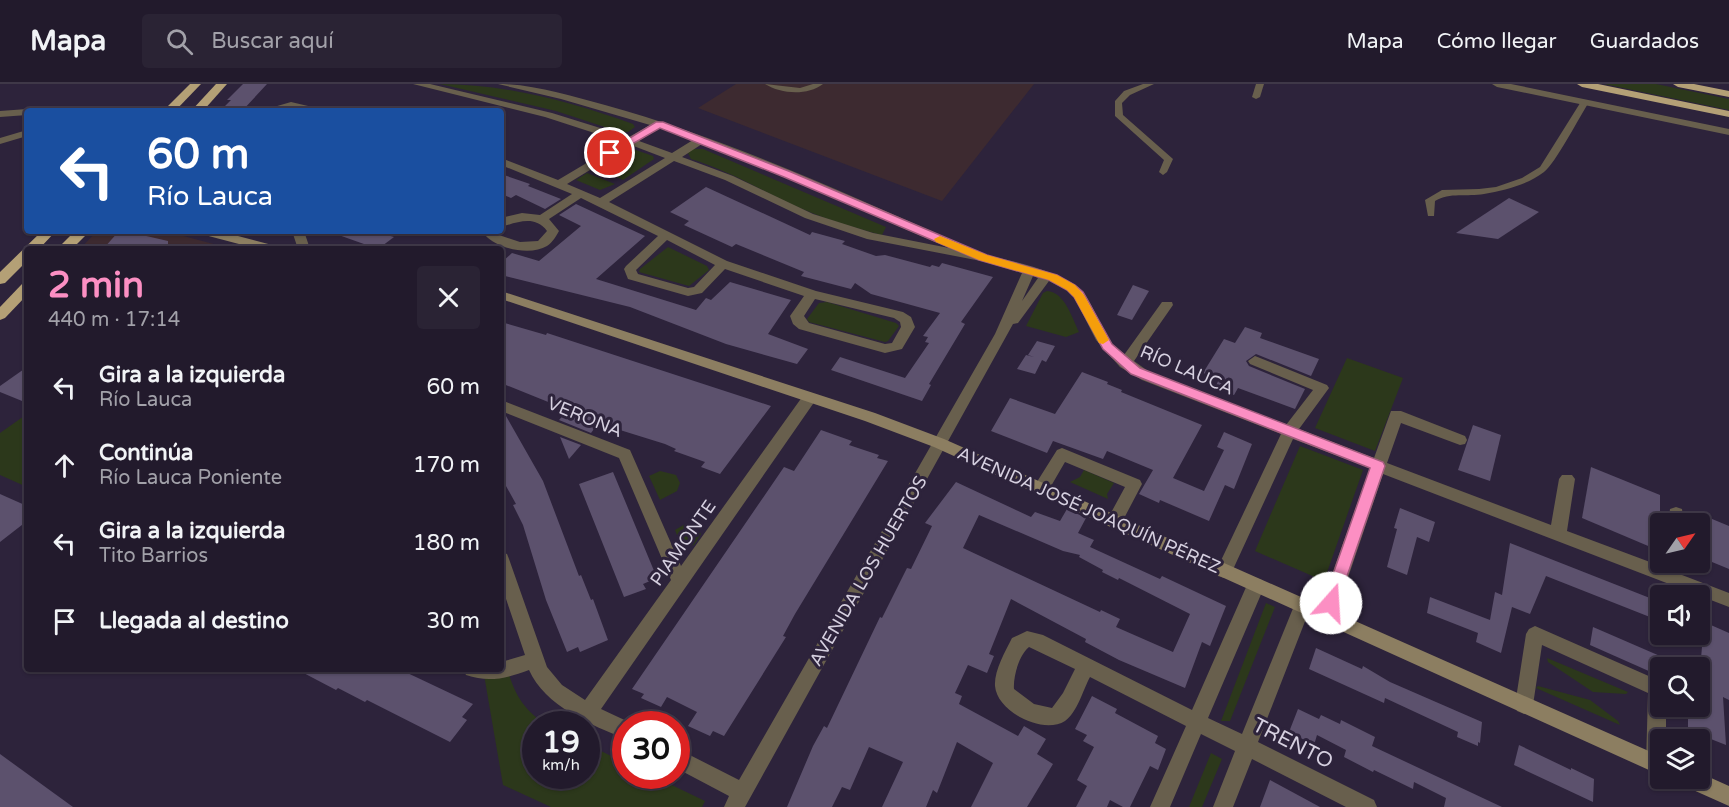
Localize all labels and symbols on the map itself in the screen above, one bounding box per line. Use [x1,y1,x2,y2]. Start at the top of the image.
pin [584,127,635,178]
street label: RÍO LAUCA [1137,340,1237,400]
street label: VERONA [544,392,626,442]
street label: AVENIDA JOSÉ JOAQUÍN PÉREZ [954,442,1224,578]
street label: AVENIDA LOS HUERTOS [804,472,932,670]
street label: PIAMONTE [645,496,721,590]
north arrow [1650,513,1710,573]
position arrow [1299,571,1363,635]
speed limit sign: 30 [612,711,690,789]
street label: TRENTO [1248,712,1337,774]

